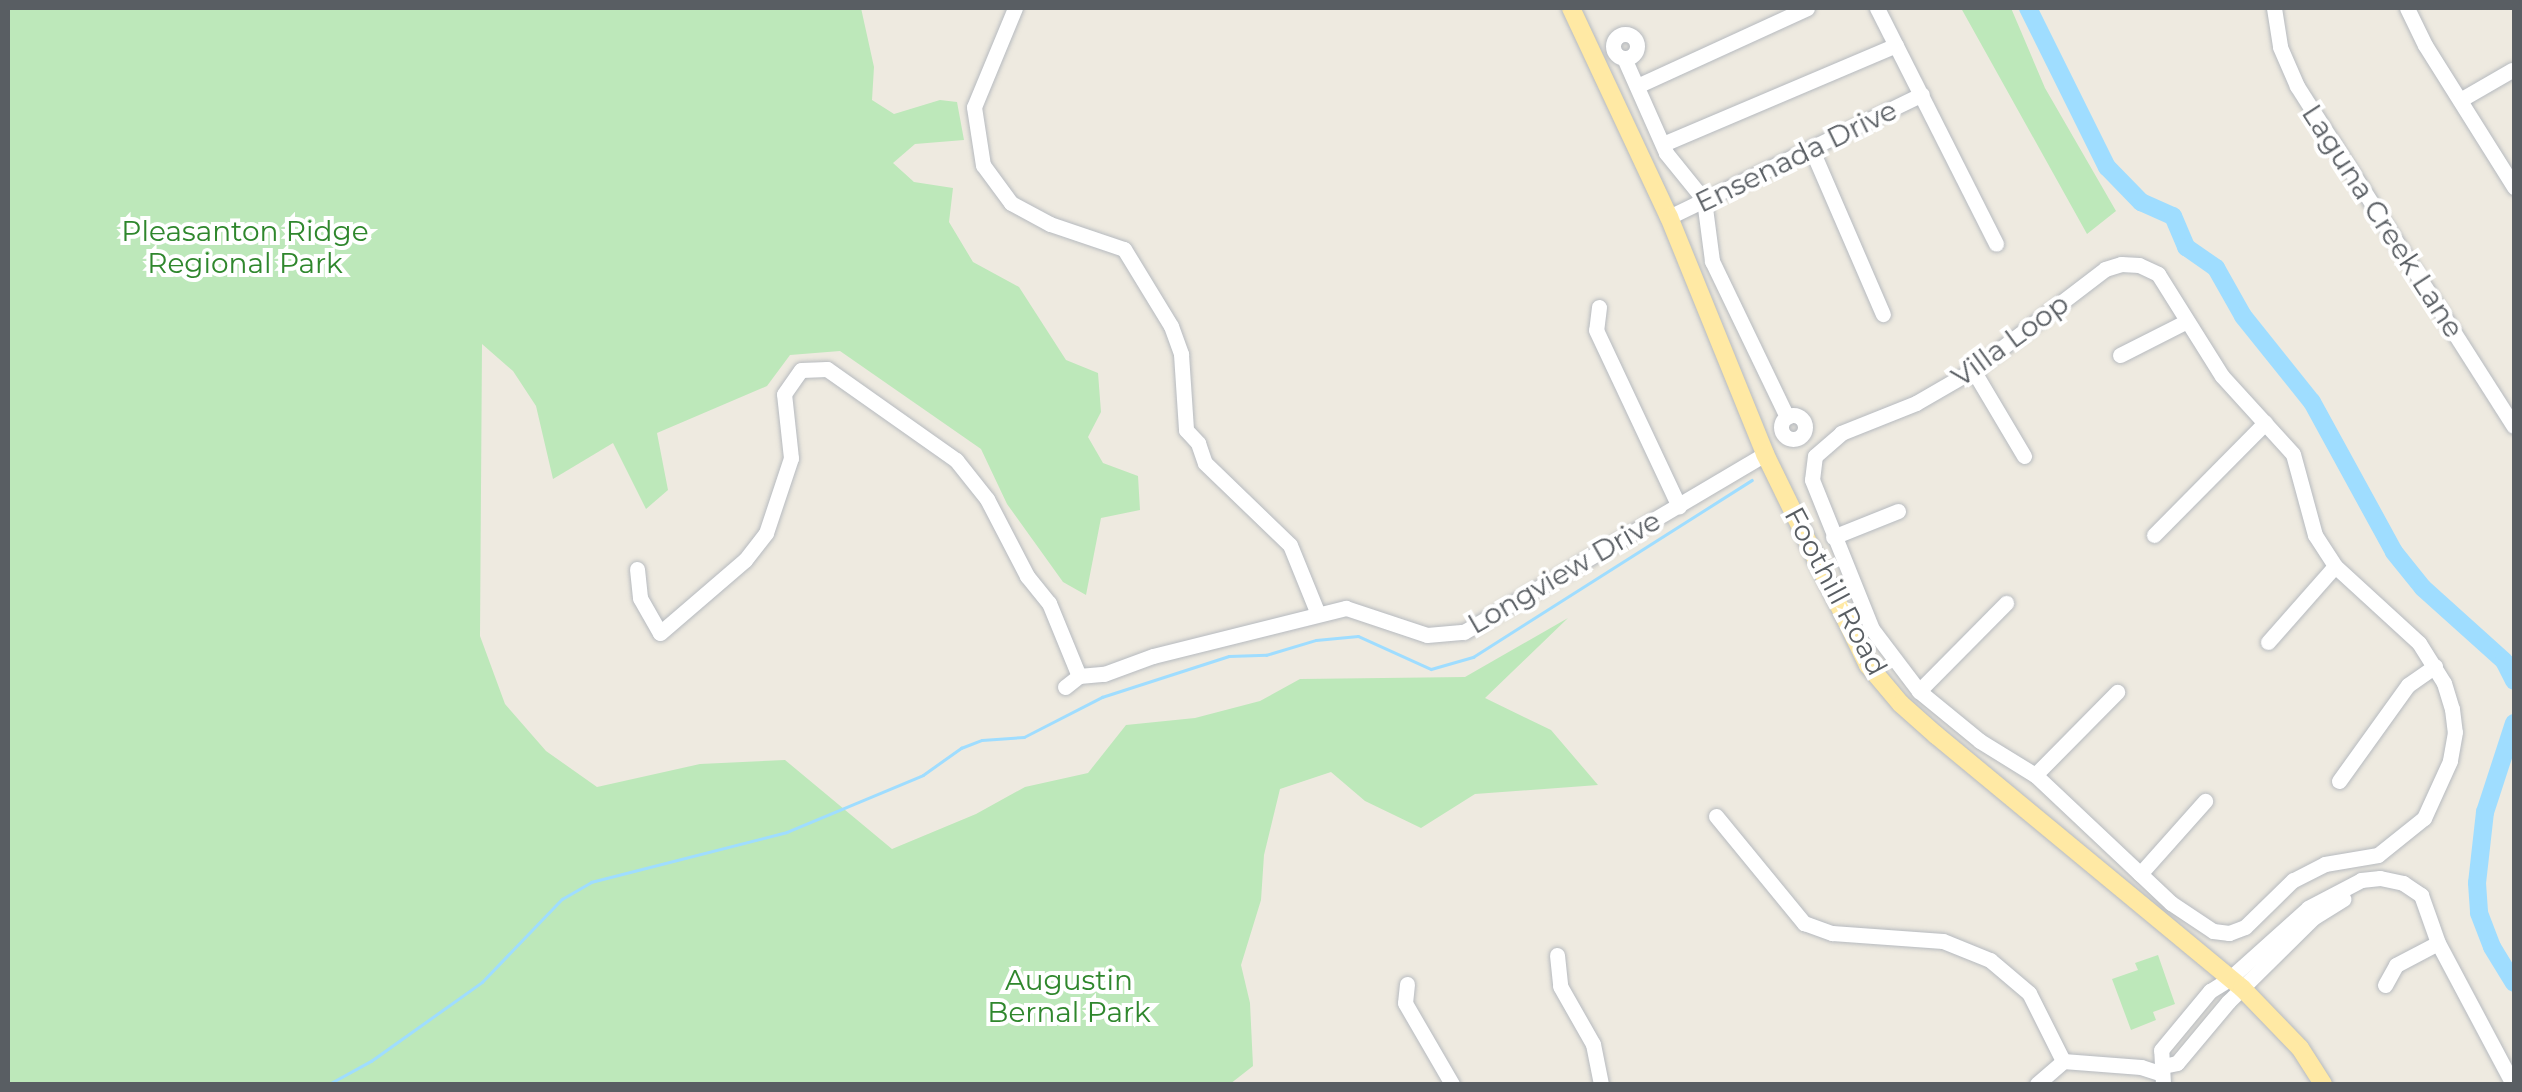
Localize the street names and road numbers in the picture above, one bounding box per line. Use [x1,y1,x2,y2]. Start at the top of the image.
street label: Ensenada Drive [1690,93,1902,219]
street label: Laguna Creek Lane [2295,98,2471,344]
street label: Villa Loop [1945,286,2075,394]
street label: Foothill Road [1778,501,1894,681]
street label: Longview Drive [1462,503,1666,641]

